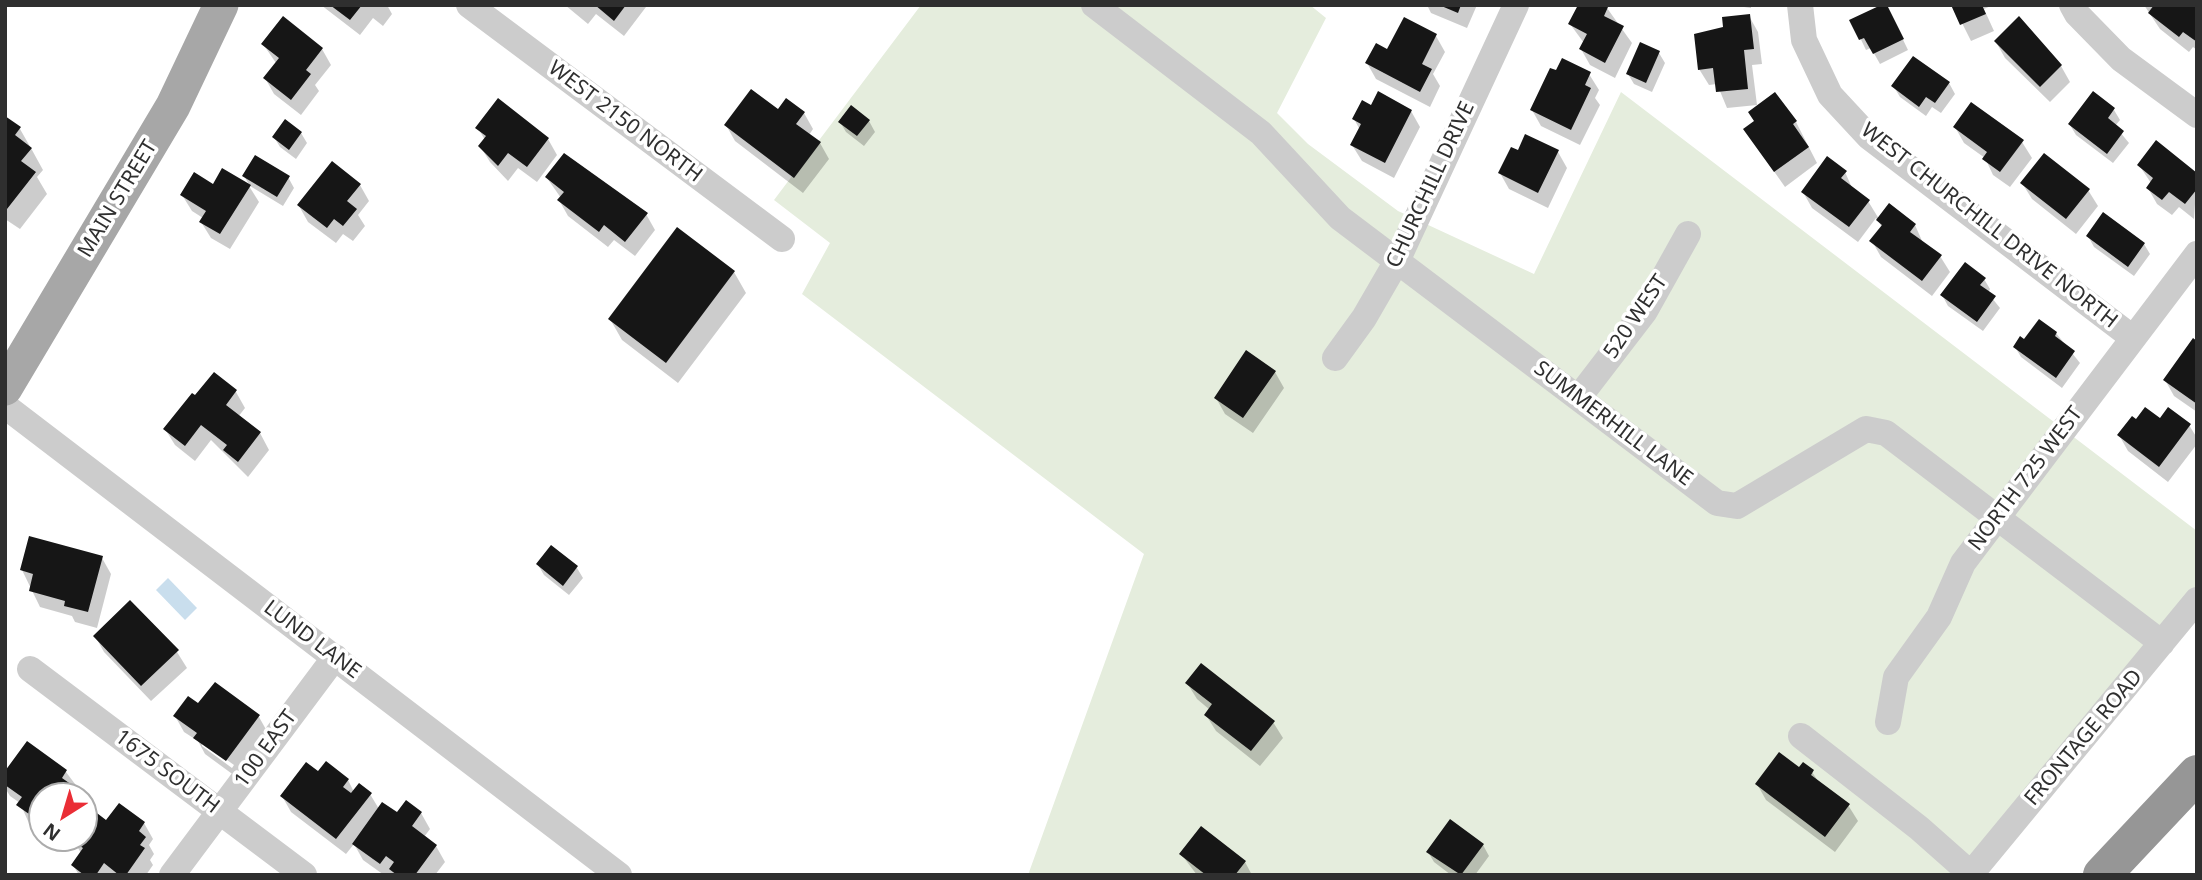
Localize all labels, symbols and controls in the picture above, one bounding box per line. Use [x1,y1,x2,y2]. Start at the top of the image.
street label: WEST 2150 NORTH [543,56,707,188]
street label: CHURCHILL DRIVE [1381,98,1481,272]
street label: WEST CHURCHILL DRIVE NORTH [1856,118,2122,334]
street label: MAIN STREET [73,136,163,262]
street label: 520 WEST [1599,270,1673,364]
street label: SUMMERHILL LANE [1529,356,1697,492]
street label: NORTH 725 WEST [1964,402,2088,556]
street label: LUND LANE [259,595,365,685]
street label: FRONTAGE ROAD [2020,665,2148,811]
street label: 100 EAST [229,705,303,793]
street label: 1675 SOUTH [110,725,224,819]
north arrow [28,782,98,852]
text: N [38,817,66,847]

